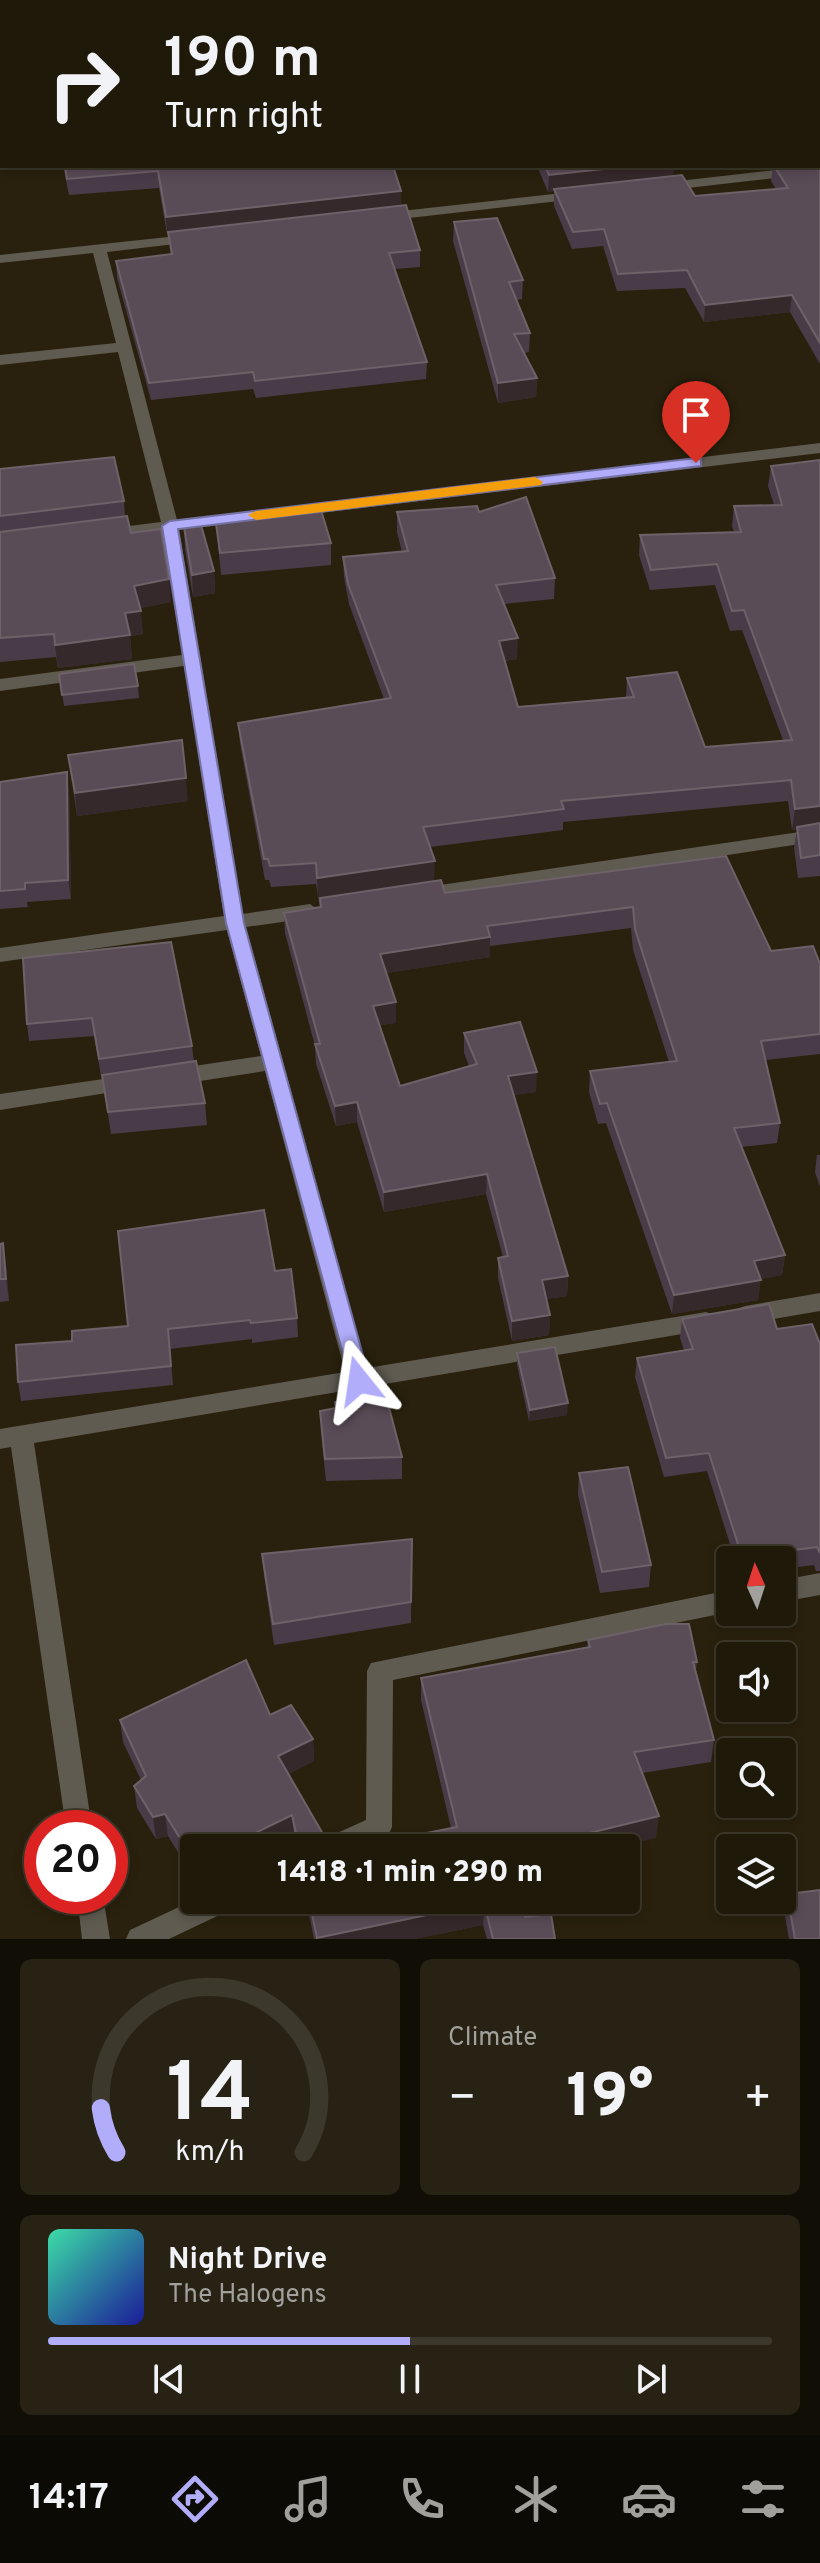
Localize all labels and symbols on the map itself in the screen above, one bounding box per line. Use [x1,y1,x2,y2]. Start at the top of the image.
pin [662,381,730,463]
position arrow [317,1339,401,1423]
north arrow [716,1546,796,1626]
speed limit sign: 20 [24,1810,128,1914]

